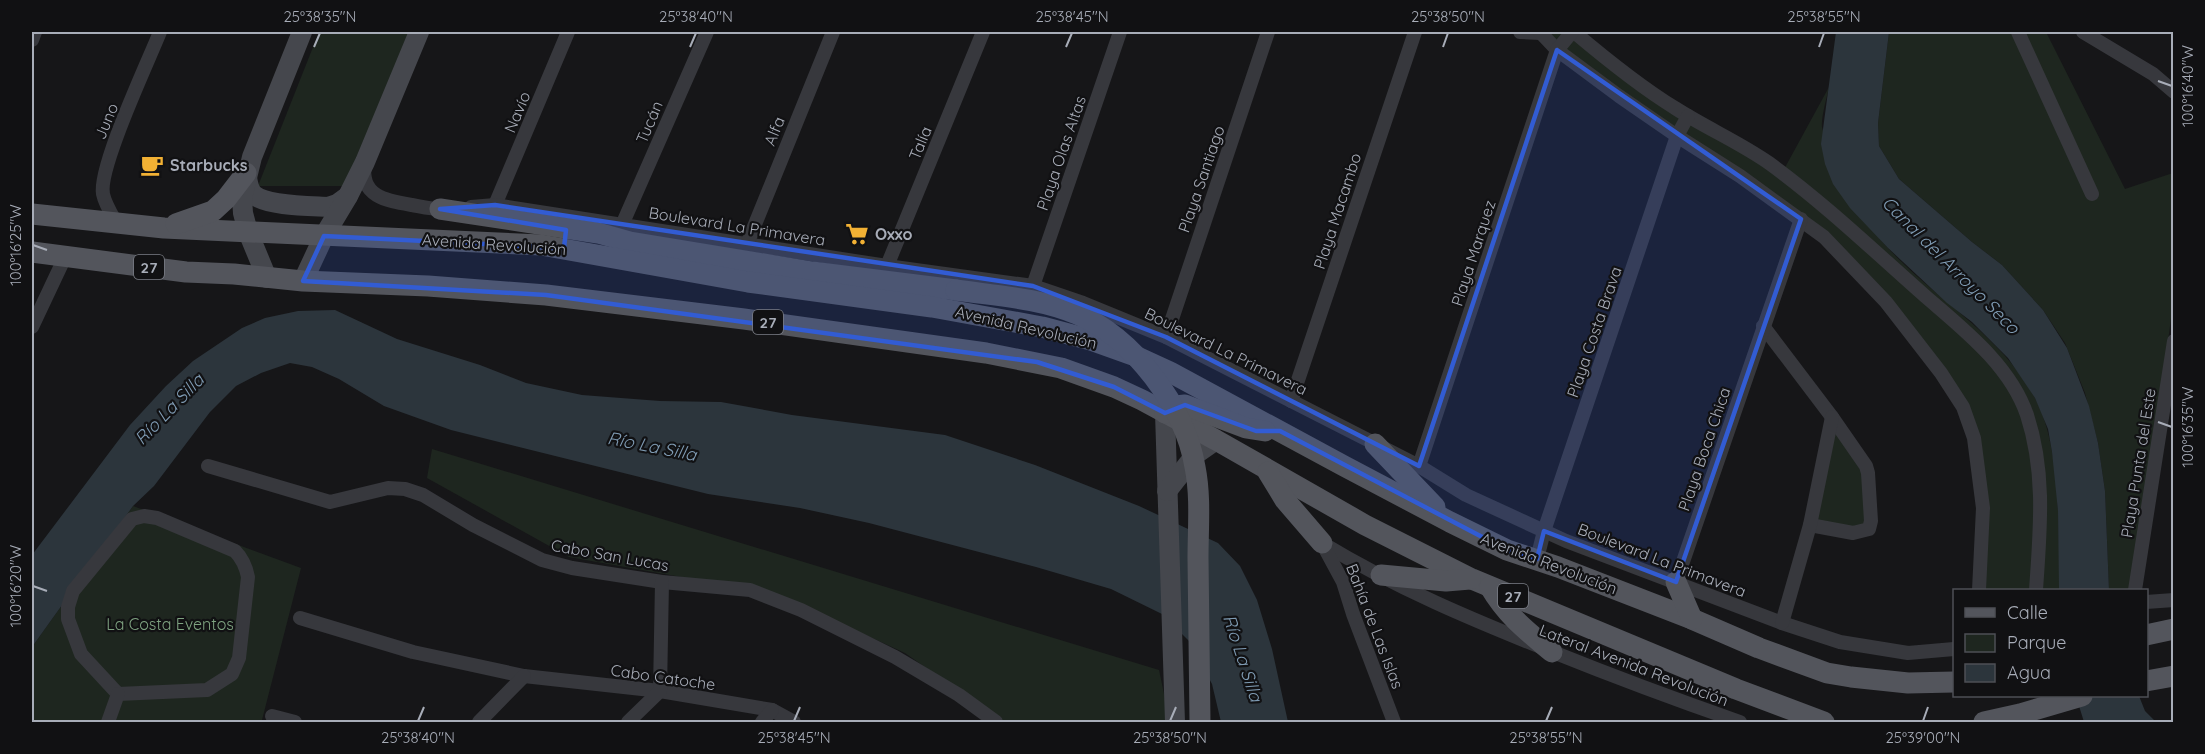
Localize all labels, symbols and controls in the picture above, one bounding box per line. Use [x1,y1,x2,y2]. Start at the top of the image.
text: 25°38'35"N [283,7,357,26]
text: 25°38'40"N [659,7,733,26]
text: 25°38'45"N [1035,7,1109,26]
text: 25°38'50"N [1411,7,1485,26]
text: 25°38'55"N [1787,7,1861,26]
text: 100°16'40"W [2178,45,2197,127]
street label: Navío [499,88,535,136]
street label: Playa Olas Altas [1032,93,1090,213]
street label: Tucán [631,98,667,146]
street label: Juno [90,100,122,142]
street label: Alfa [759,114,789,148]
street label: Talía [904,123,936,163]
street label: Playa Santiago [1173,123,1229,235]
street label: Playa Macambo [1309,150,1365,272]
cafe icon: Starbucks [139,152,165,178]
place label: Starbucks [170,155,248,175]
water label: Canal del Arroyo Seco [1877,191,2026,340]
street label: Playa Marquez [1446,197,1500,309]
street label: Boulevard La Primavera [647,202,827,250]
text: 100°16'25"W [6,204,25,286]
supermarket icon: Oxxo [844,221,870,247]
place label: Oxxo [875,224,913,244]
street label: Avenida Revolución [421,229,567,259]
road number: 27 [134,255,164,279]
street label: Playa Costa Brava [1562,264,1626,400]
street label: Avenida Revolución [953,301,1099,353]
street label: Boulevard La Primavera [1141,303,1311,399]
road number: 27 [753,310,783,334]
water label: Río La Silla [129,368,209,449]
street label: Playa Boca Chica [1673,385,1735,513]
text: 100°16'35"W [2178,386,2197,468]
street label: Playa Punta del Este [2116,387,2160,539]
water label: Río La Silla [606,426,700,466]
street label: Boulevard La Primavera [1575,519,1749,601]
street label: Avenida Revolución [1478,528,1620,598]
street label: Cabo San Lucas [550,535,670,575]
text: 100°16'20"W [6,544,25,627]
street label: Bahía de Las Islas [1342,561,1408,691]
road number: 27 [1498,584,1528,608]
legend [1953,589,2148,697]
text: Calle [2007,601,2048,624]
water label: Río La Silla [1218,612,1268,706]
park label: La Costa Eventos [106,614,234,634]
street label: Lateral Avenida Revolución [1537,620,1731,710]
text: Parque [2007,631,2066,654]
street label: Cabo Catoche [609,660,717,694]
text: Agua [2007,661,2051,684]
text: 25°38'40"N [381,728,455,747]
text: 25°38'45"N [757,728,831,747]
text: 25°38'50"N [1133,728,1207,747]
text: 25°38'55"N [1509,728,1583,747]
text: 25°39'00"N [1885,728,1961,747]

